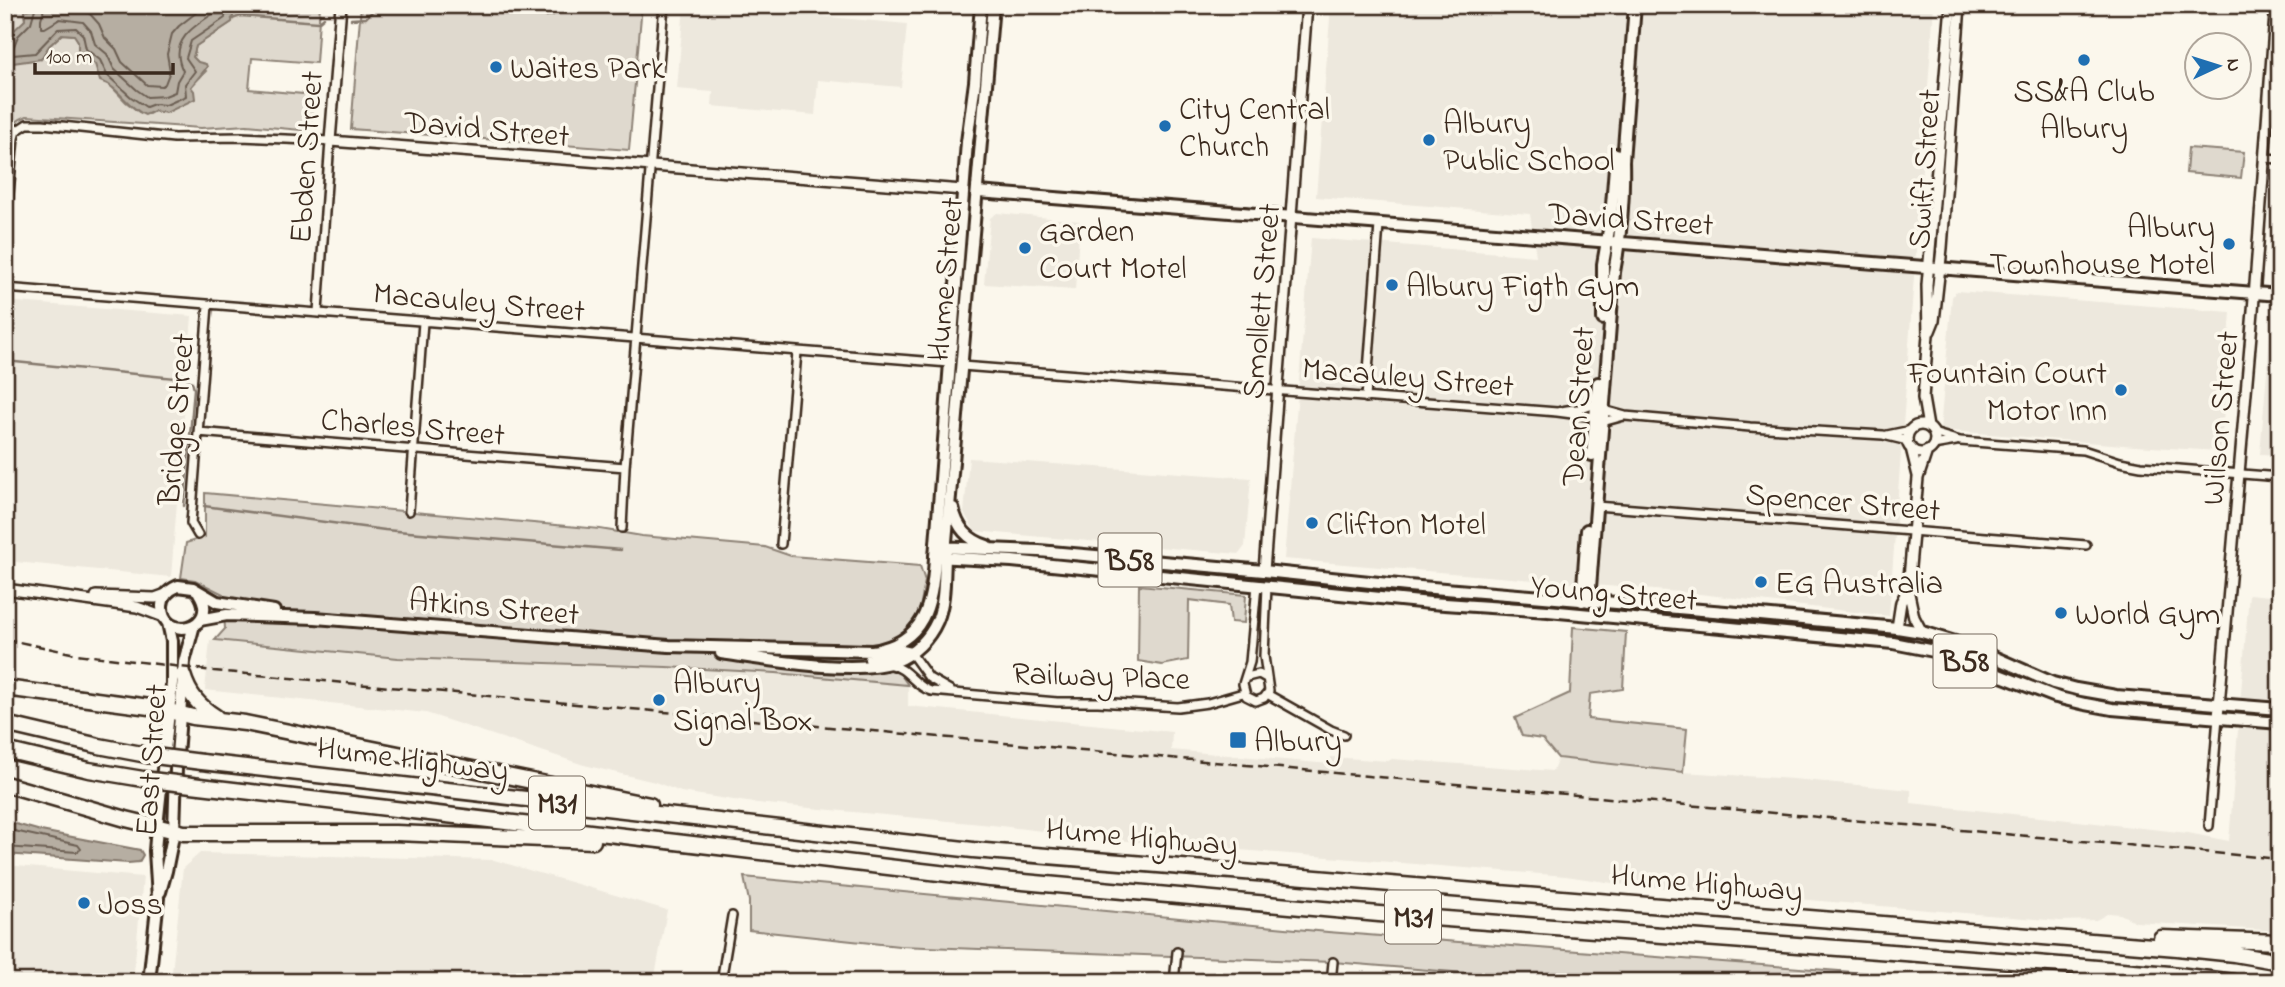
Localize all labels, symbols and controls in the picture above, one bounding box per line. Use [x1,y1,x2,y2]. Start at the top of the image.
scale bar [35,32,173,76]
north arrow [2184,32,2254,102]
text: 100 m [46,43,92,73]
place label: Waites Park [510,47,666,94]
marker: SS&A Club Albury [2076,52,2092,68]
text: N [2219,58,2246,73]
marker: Waites Park [488,59,504,75]
street label: Ebden Street [279,69,338,245]
place label: SS&A Club Albury [2013,70,2155,154]
street label: Swift Street [1897,87,1956,251]
place label: City Central Church [1179,88,1330,172]
street label: David Street [401,101,571,162]
place label: Albury Public School [1443,102,1615,186]
marker: City Central Church [1157,118,1173,134]
marker: Albury Public School [1421,132,1437,148]
street label: David Street [1546,192,1715,251]
street label: Hume Street [917,195,978,363]
street label: Smollett Street [1232,201,1295,401]
place label: Albury Townhouse Motel [1989,206,2215,290]
place label: Garden Court Motel [1039,210,1187,294]
marker: Albury Townhouse Motel [2221,236,2237,252]
marker: Garden Court Motel [1017,240,1033,256]
place label: Albury Figth Gym [1406,265,1639,312]
street label: Macauley Street [371,272,587,337]
marker: Albury Figth Gym [1384,277,1400,293]
street label: Dean Street [1551,325,1610,488]
street label: Wilson Street [2191,329,2254,507]
street label: Bridge Street [147,331,209,508]
street label: Macauley Street [1300,347,1516,412]
place label: Fountain Court Motor Inn [1907,352,2107,436]
marker: Fountain Court Motor Inn [2113,382,2129,398]
street label: Charles Street [319,398,507,461]
street label: Spencer Street [1743,473,1942,536]
place label: Clifton Motel [1326,503,1486,550]
marker: Clifton Motel [1304,515,1320,531]
road number: B58 [1098,534,1162,586]
place label: EG Australia [1775,562,1943,609]
street label: Young Street [1528,565,1699,626]
marker: EG Australia [1753,574,1769,590]
street label: Atkins Street [406,579,581,640]
place label: World Gym [2075,593,2220,640]
marker: World Gym [2053,605,2069,621]
road number: B58 [1934,634,1996,688]
street label: Railway Place [1011,652,1191,705]
place label: Albury Signal Box [673,662,813,746]
street label: East Street [125,682,182,838]
marker: Albury Signal Box [651,692,667,708]
place label: Albury [1254,720,1342,767]
street label: Hume Highway [314,726,511,797]
marker: Albury [1228,730,1248,750]
road number: M31 [529,776,585,830]
street label: Hume Highway [1044,808,1240,871]
street label: Hume Highway [1609,854,1805,917]
place label: Joss [98,883,163,930]
road number: M31 [1385,890,1441,944]
marker: Joss [76,895,92,911]

